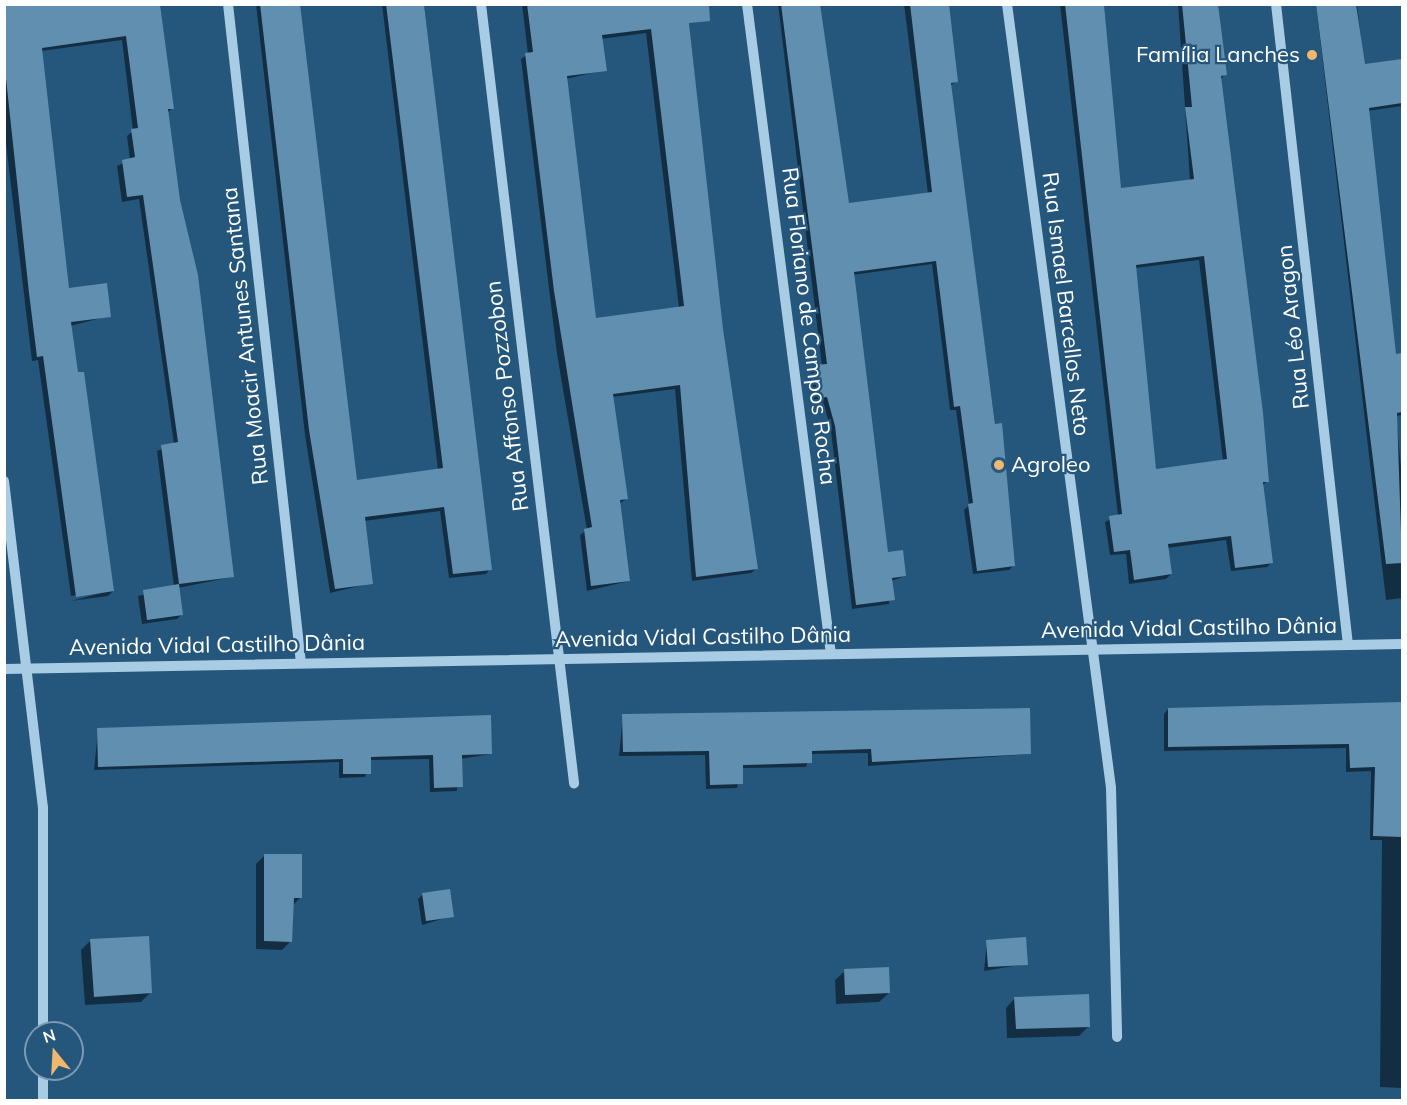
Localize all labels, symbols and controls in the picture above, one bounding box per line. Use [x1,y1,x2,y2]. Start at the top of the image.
place label: Família Lanches [1136,42,1300,68]
marker: Família Lanches [1305,48,1319,62]
street label: Rua Floriano de Campos Rocha [776,166,842,486]
street label: Rua Ismael Barcellos Neto [1037,170,1095,438]
street label: Rua Moacir Antunes Santana [216,186,274,486]
street label: Rua Léo Aragon [1271,244,1315,410]
street label: Rua Affonso Pozzobon [480,279,534,513]
place label: Agroleo [1011,452,1090,478]
marker: Agroleo [992,458,1006,472]
street label: Avenida Vidal Castilho Dânia [1041,612,1337,644]
street label: Avenida Vidal Castilho Dânia [555,621,851,653]
street label: Avenida Vidal Castilho Dânia [69,629,365,661]
north arrow [24,1021,84,1081]
text: N [40,1024,58,1047]

